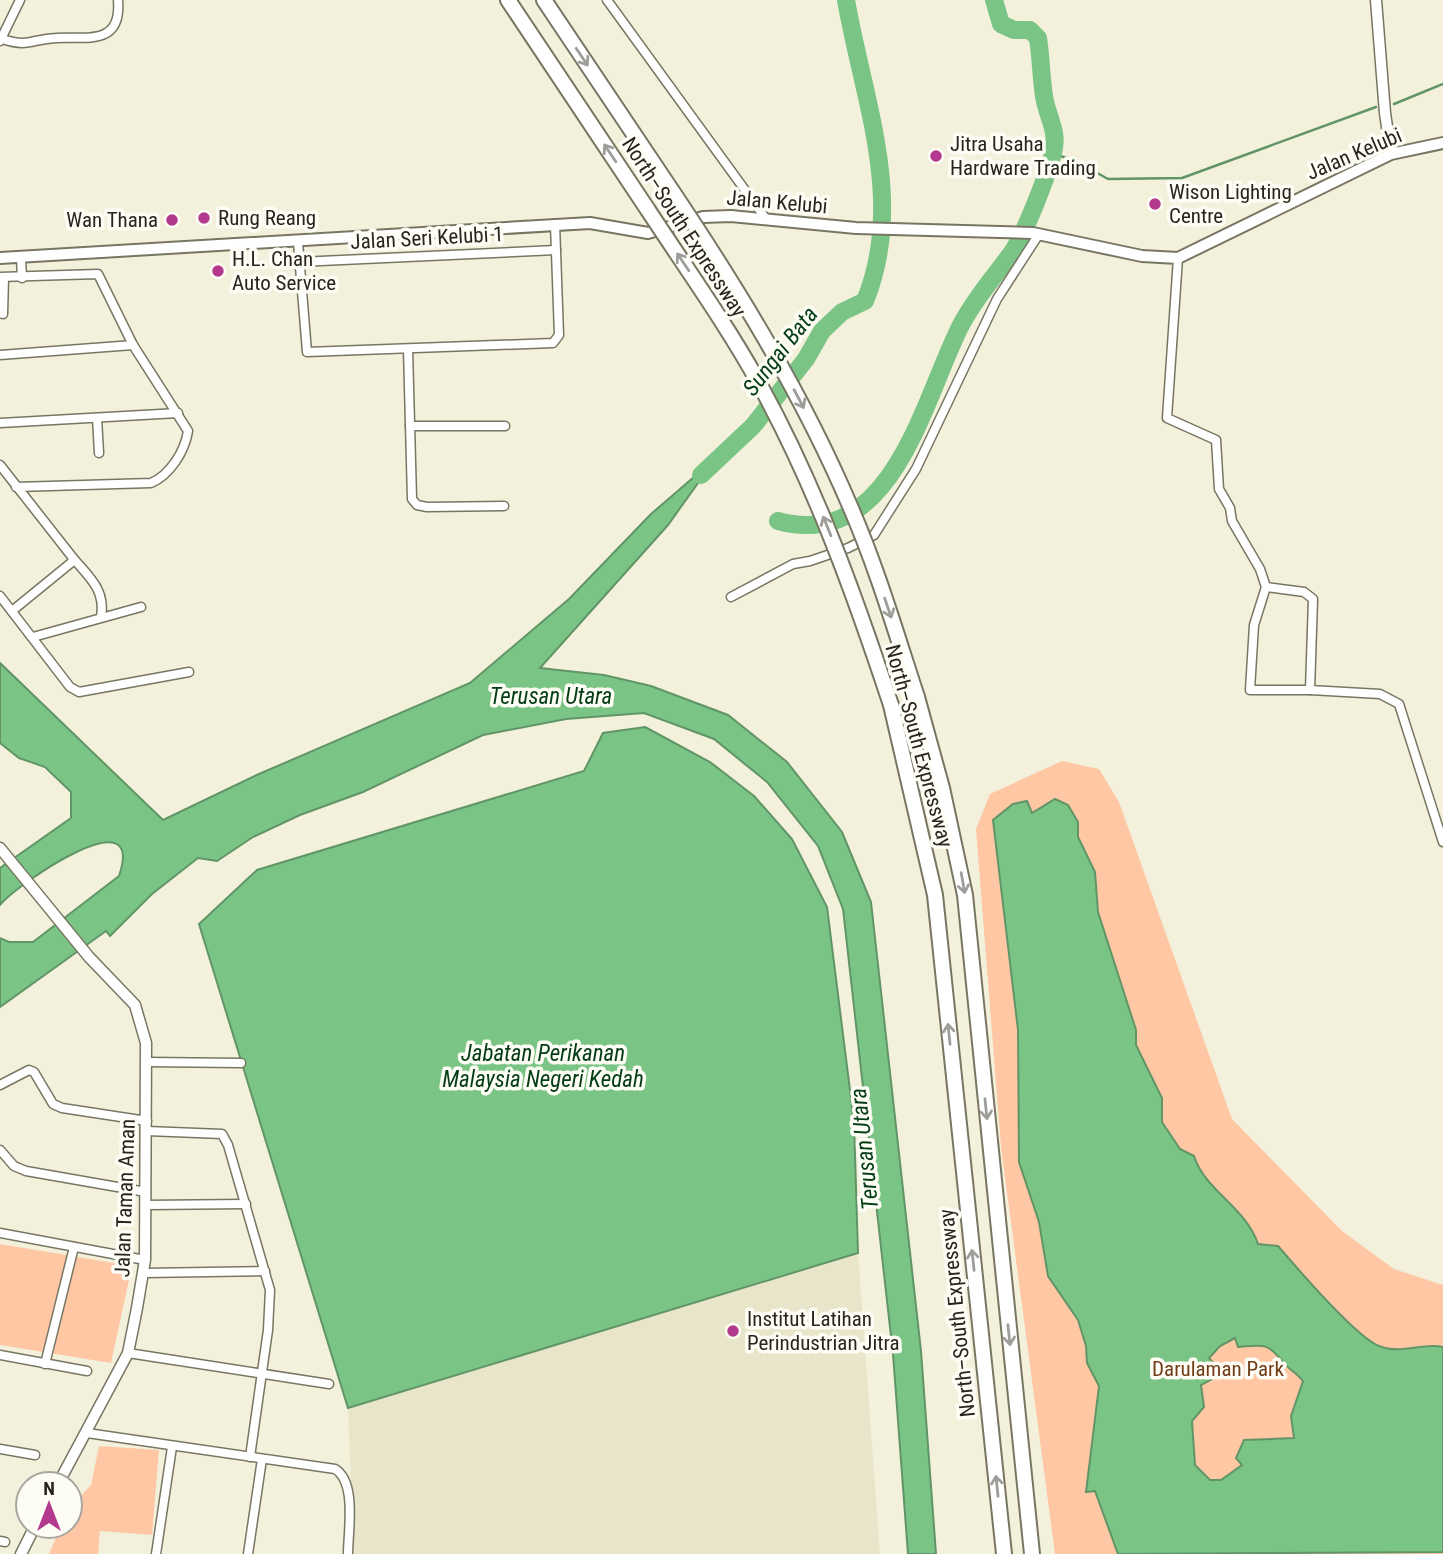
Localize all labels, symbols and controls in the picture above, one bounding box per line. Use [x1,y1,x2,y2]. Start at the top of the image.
one-way arrow [575,47,589,66]
street label: Jalan Kelubi [1303,123,1405,185]
place label: Jitra Usaha Hardware Trading [950,132,1096,180]
street label: North–South Expressway [617,133,751,321]
one-way arrow [603,144,617,164]
marker: Jitra Usaha Hardware Trading [928,148,944,164]
place label: Wison Lighting Centre [1169,180,1292,228]
street label: Jalan Kelubi [726,186,828,218]
marker: Wison Lighting Centre [1147,196,1163,212]
place label: Rung Reang [218,206,316,230]
place label: Wan Thana [66,208,158,232]
marker: Rung Reang [196,210,212,226]
marker: Wan Thana [164,212,180,228]
street label: Jalan Seri Kelubi 1 [350,222,504,254]
place label: H.L. Chan Auto Service [232,247,336,295]
one-way arrow [675,253,689,273]
marker: H.L. Chan Auto Service [210,263,226,279]
water label: Sungai Bata [737,301,823,401]
one-way arrow [793,388,806,409]
one-way arrow [820,515,833,537]
one-way arrow [882,597,895,619]
street label: North–South Expressway [880,642,958,850]
water label: Terusan Utara [490,683,612,710]
one-way arrow [957,871,970,893]
one-way arrow [943,1023,956,1045]
water label: Jabatan Perikanan Malaysia Negeri Kedah [442,1040,644,1093]
water label: Terusan Utara [845,1087,884,1211]
one-way arrow [980,1097,993,1120]
street label: Jalan Taman Aman [110,1118,140,1278]
street label: North–South Expressway [934,1208,980,1418]
one-way arrow [966,1249,979,1272]
place label: Institut Latihan Perindustrian Jitra [747,1307,900,1355]
marker: Institut Latihan Perindustrian Jitra [725,1323,741,1339]
one-way arrow [1003,1323,1016,1346]
park label: Darulaman Park [1152,1357,1284,1381]
north arrow [14,1470,84,1540]
one-way arrow [990,1475,1003,1498]
text: N [43,1477,55,1500]

